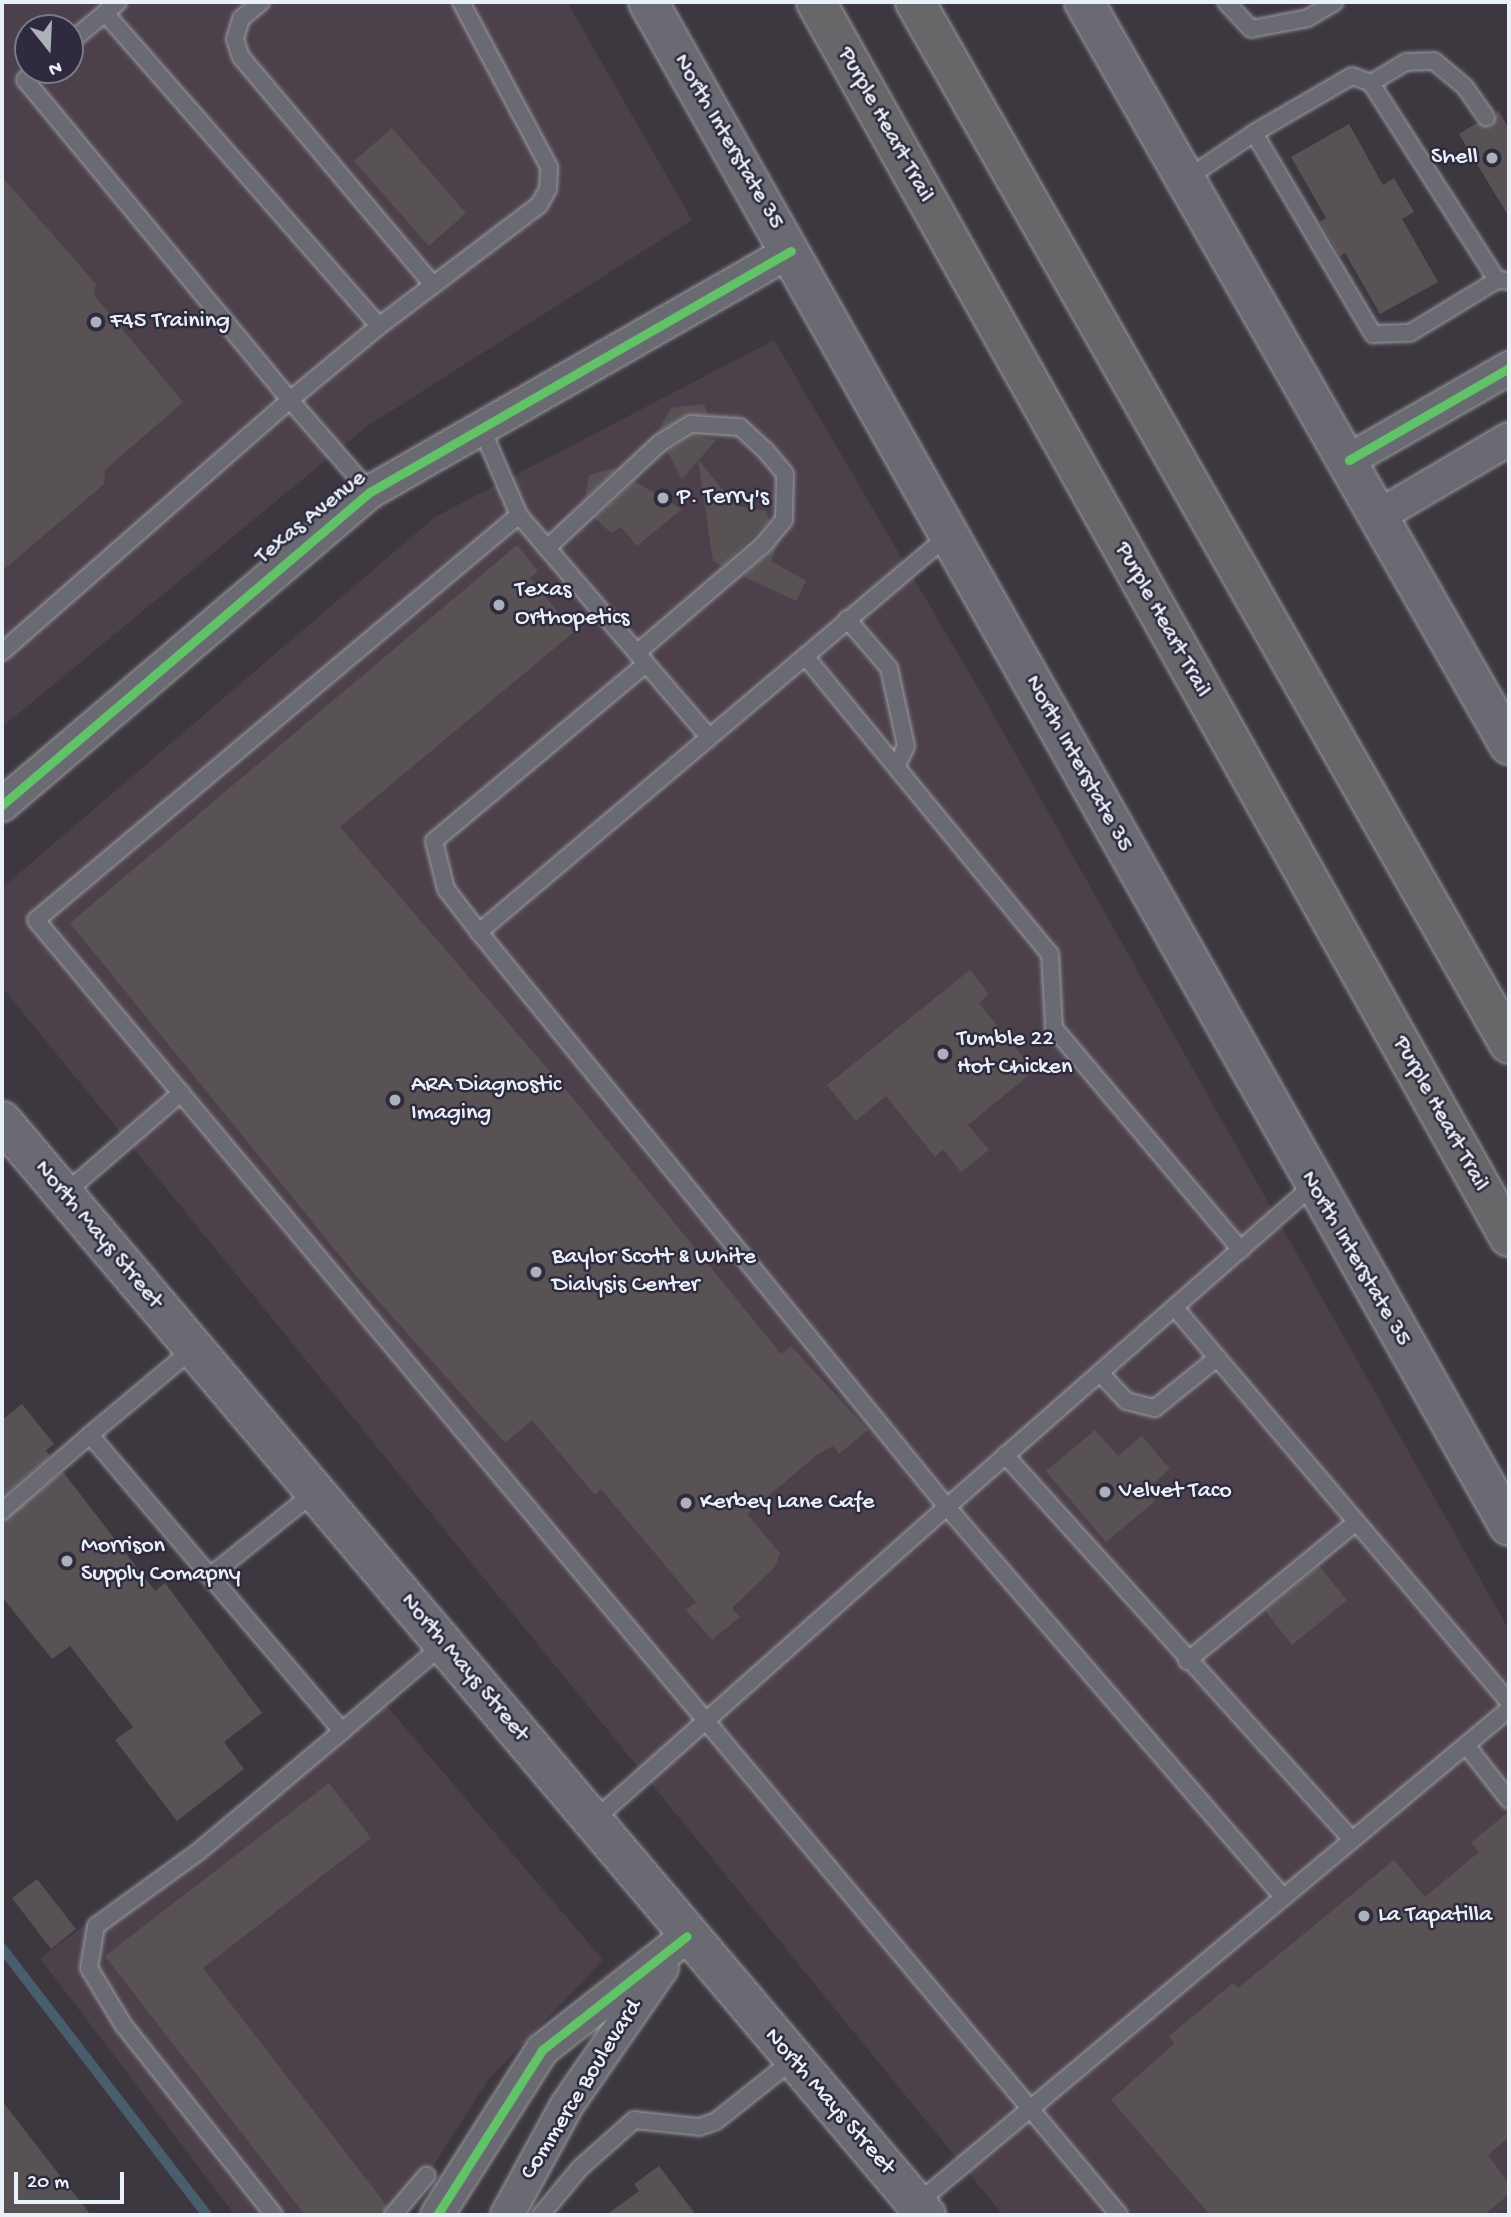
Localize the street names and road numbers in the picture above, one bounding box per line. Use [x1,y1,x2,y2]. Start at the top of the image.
street label: Purple Heart Trail [830,42,940,208]
street label: North Interstate 35 [666,49,790,235]
street label: Texas Avenue [250,465,372,571]
street label: Purple Heart Trail [1107,537,1217,703]
street label: North Interstate 35 [1017,671,1139,857]
street label: Purple Heart Trail [1385,1031,1495,1197]
street label: North Mays Street [27,1155,169,1315]
street label: North Interstate 35 [1293,1166,1417,1352]
street label: North Mays Street [393,1588,535,1748]
street label: Commerce Boulevard [515,1995,649,2185]
street label: North Mays Street [757,2023,901,2181]

